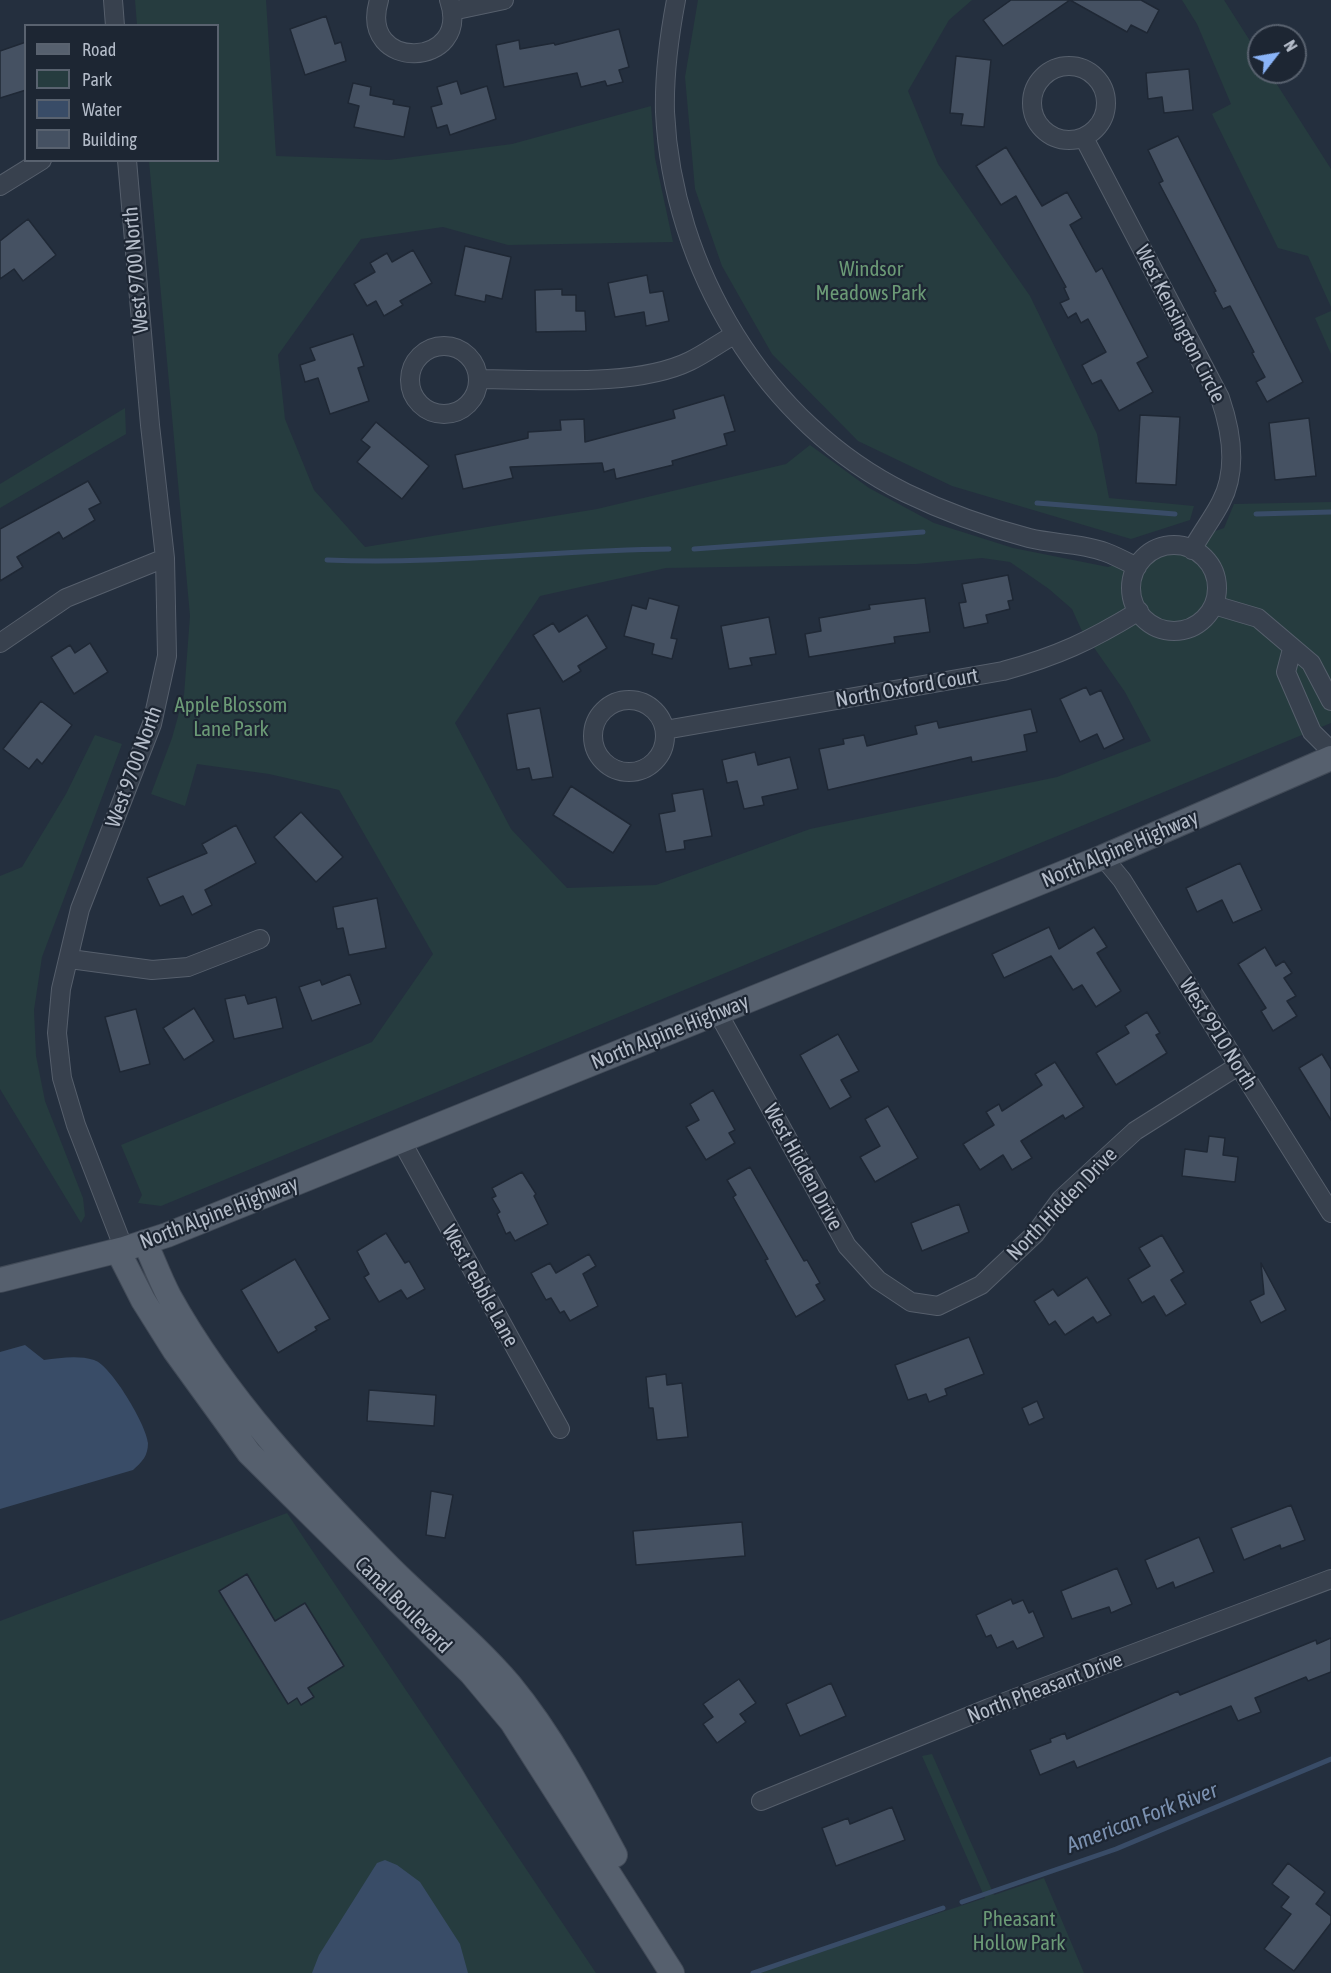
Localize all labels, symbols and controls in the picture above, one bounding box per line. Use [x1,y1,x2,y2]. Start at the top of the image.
legend [24,24,219,162]
north arrow [1247,24,1307,84]
text: N [1281,37,1301,54]
text: Road [82,39,116,60]
text: Park [82,69,112,90]
text: Water [82,99,121,120]
text: Building [82,129,137,150]
street label: West 9700 North [118,205,154,335]
street label: West Kensington Circle [1129,241,1231,407]
park label: Windsor Meadows Park [816,256,926,306]
street label: North Oxford Court [834,663,980,713]
park label: Apple Blossom Lane Park [175,692,287,742]
street label: West 9700 North [100,703,168,831]
street label: North Alpine Highway [1038,805,1202,893]
street label: West 9910 North [1174,973,1262,1095]
street label: North Alpine Highway [588,989,752,1075]
street label: West Hidden Drive [758,1099,848,1235]
street label: North Hidden Drive [1002,1142,1122,1266]
street label: North Alpine Highway [136,1171,302,1255]
street label: West Pebble Lane [436,1221,524,1351]
street label: Canal Boulevard [349,1551,457,1659]
street label: North Pheasant Drive [964,1647,1126,1729]
water label: American Fork River [1063,1777,1221,1859]
park label: Pheasant Hollow Park [972,1906,1066,1956]

